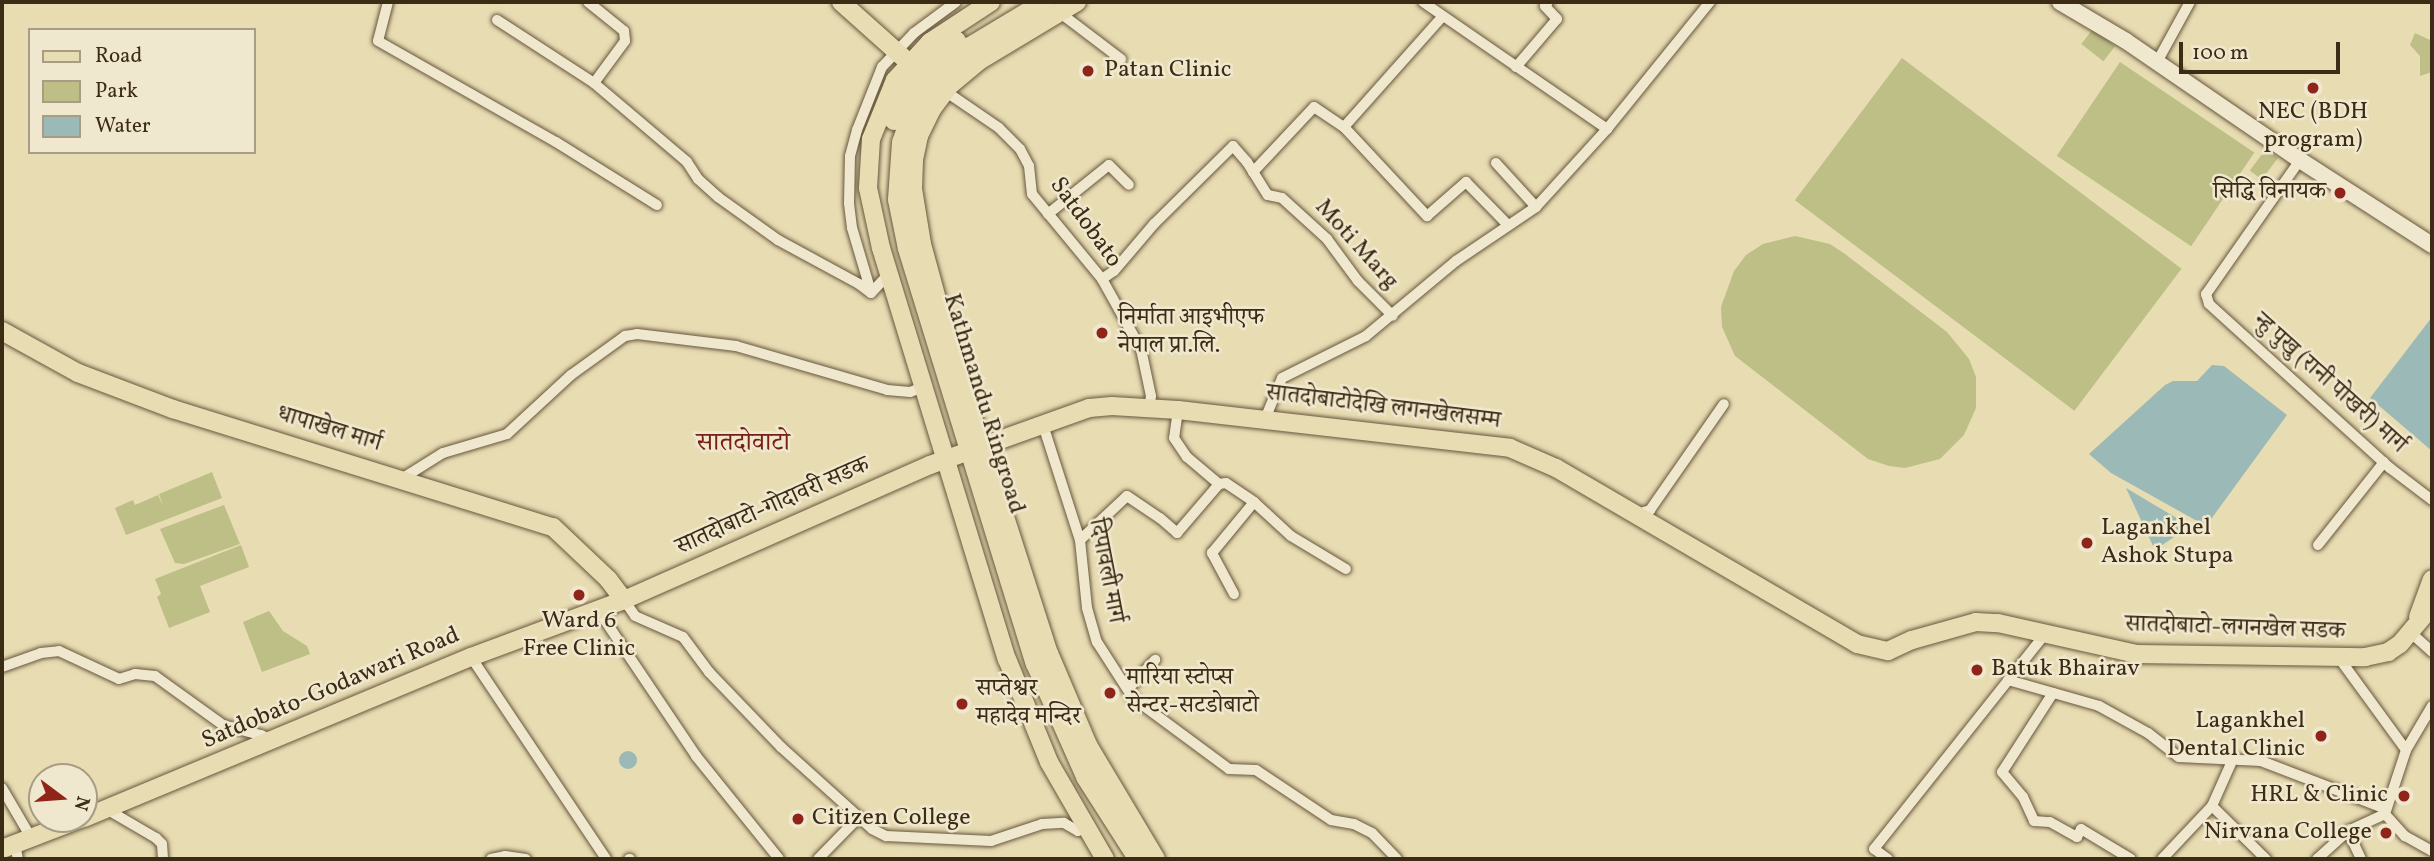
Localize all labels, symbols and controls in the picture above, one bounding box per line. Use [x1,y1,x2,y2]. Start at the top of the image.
legend [28,28,256,154]
scale bar [2182,28,2343,72]
text: 100 m [2192,39,2249,68]
text: Road [95,42,142,71]
place label: Patan Clinic [1104,57,1231,85]
marker: Patan Clinic [1078,61,1098,81]
text: Park [95,77,138,106]
marker: NEC (BDH program) [2305,80,2321,96]
place label: NEC (BDH program) [2258,99,2368,155]
text: Water [95,112,151,141]
street label: Satdobato [1043,172,1127,274]
place label: सिद्धि विनायक [2213,179,2326,207]
marker: सिद्धि विनायक [2332,185,2348,201]
street label: Moti Marg [1308,194,1404,296]
street label: Kathmandu Ringroad [936,291,1030,517]
place label: निर्माता आइभीएफ नेपाल प्रा.लि. [1118,305,1264,361]
street label: न्हु पुखु (रानी पोखरी) मार्ग [2246,307,2412,461]
marker: निर्माता आइभीएफ नेपाल प्रा.लि. [1092,323,1112,343]
street label: सातदोबाटोदेखि लगनखेलसम्म [1264,379,1502,437]
street label: धापाखेल मार्ग [273,400,385,460]
district label: सातदोवाटो [696,428,790,460]
street label: सातदोबाटो-गोदावरी सडक [672,451,874,563]
place label: Lagankhel Ashok Stupa [2101,515,2234,571]
street label: दिपावली मार्ग [1081,516,1129,626]
marker: Lagankhel Ashok Stupa [2079,535,2095,551]
marker: Ward 6 Free Clinic [569,585,589,605]
place label: Ward 6 Free Clinic [523,608,635,664]
street label: सातदोबाटो-लगनखेल सडक [2124,611,2346,647]
street label: Satdobato-Godawari Road [198,622,464,756]
place label: Batuk Bhairav [1991,656,2140,684]
marker: Batuk Bhairav [1969,662,1985,678]
place label: मारिया स्टोप्स सेन्टर-सटडोबाटो [1126,665,1259,721]
place label: सप्तेश्वर महादेव मन्दिर [976,676,1081,732]
marker: मारिया स्टोप्स सेन्टर-सटडोबाटो [1100,683,1120,703]
marker: सप्तेश्वर महादेव मन्दिर [954,696,970,712]
place label: Lagankhel Dental Clinic [2167,708,2305,764]
marker: Lagankhel Dental Clinic [2311,726,2331,746]
north arrow [28,763,98,833]
place label: HRL & Clinic [2250,782,2388,810]
marker: HRL & Clinic [2394,786,2414,806]
text: N [67,793,96,813]
place label: Citizen College [812,805,971,833]
marker: Citizen College [790,811,806,827]
place label: Nirvana College [2204,819,2372,847]
marker: Nirvana College [2378,825,2394,841]

